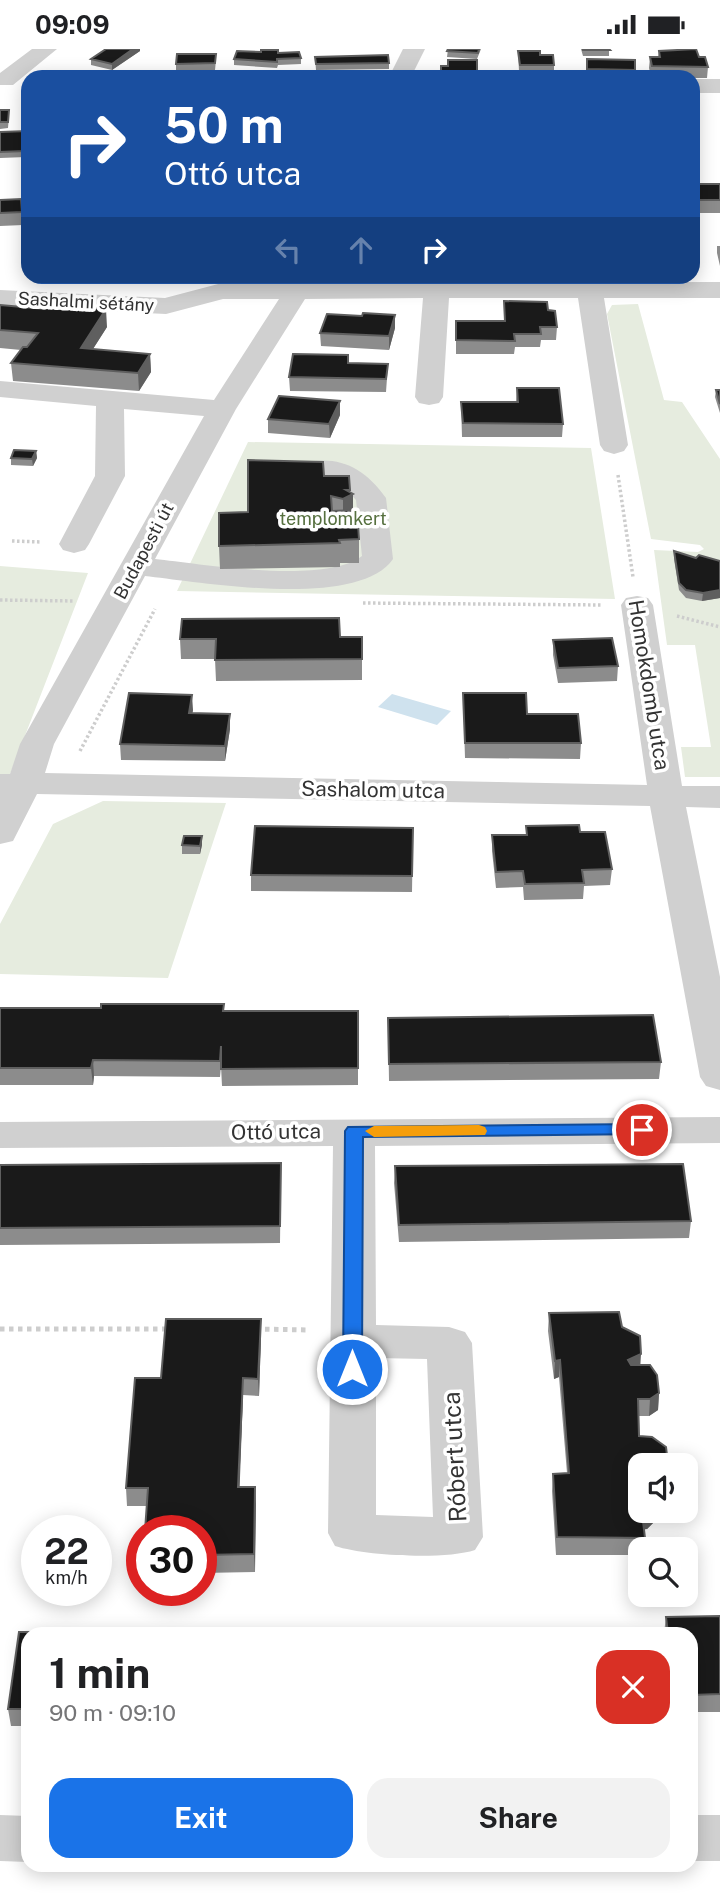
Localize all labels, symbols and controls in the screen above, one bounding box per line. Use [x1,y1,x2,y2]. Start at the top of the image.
text: 09:09 [35,9,110,40]
text: 50 m [164,96,284,154]
icon: right [49,98,140,189]
text: Ottó utca [164,155,301,192]
icon: left [269,231,307,269]
icon: ahead [342,231,380,269]
icon: right [415,231,453,269]
street label: Sashalmi sétány [17,287,155,316]
street label: Budapesti út [109,499,178,603]
park label: templomkert [279,508,387,529]
street label: Homokdomb utca [624,598,675,772]
street label: Sashalom utca [301,776,445,803]
pin [612,1100,672,1160]
icon: arrive [623,1111,661,1149]
street label: Ottó utca [231,1118,321,1145]
position arrow [315,1332,389,1406]
street label: Róbert utca [437,1391,471,1523]
map controls [628,1453,698,1607]
button: sound [628,1453,698,1523]
speed limit sign: 30 [126,1515,217,1606]
text: 22 [44,1531,89,1572]
button: search [628,1537,698,1607]
text: km/h [45,1567,88,1588]
text: 1 min [49,1648,150,1697]
button: close [596,1650,670,1724]
text: 90 m · 09:10 [49,1699,176,1726]
button: Exit [49,1778,353,1858]
button: Share [367,1778,670,1858]

